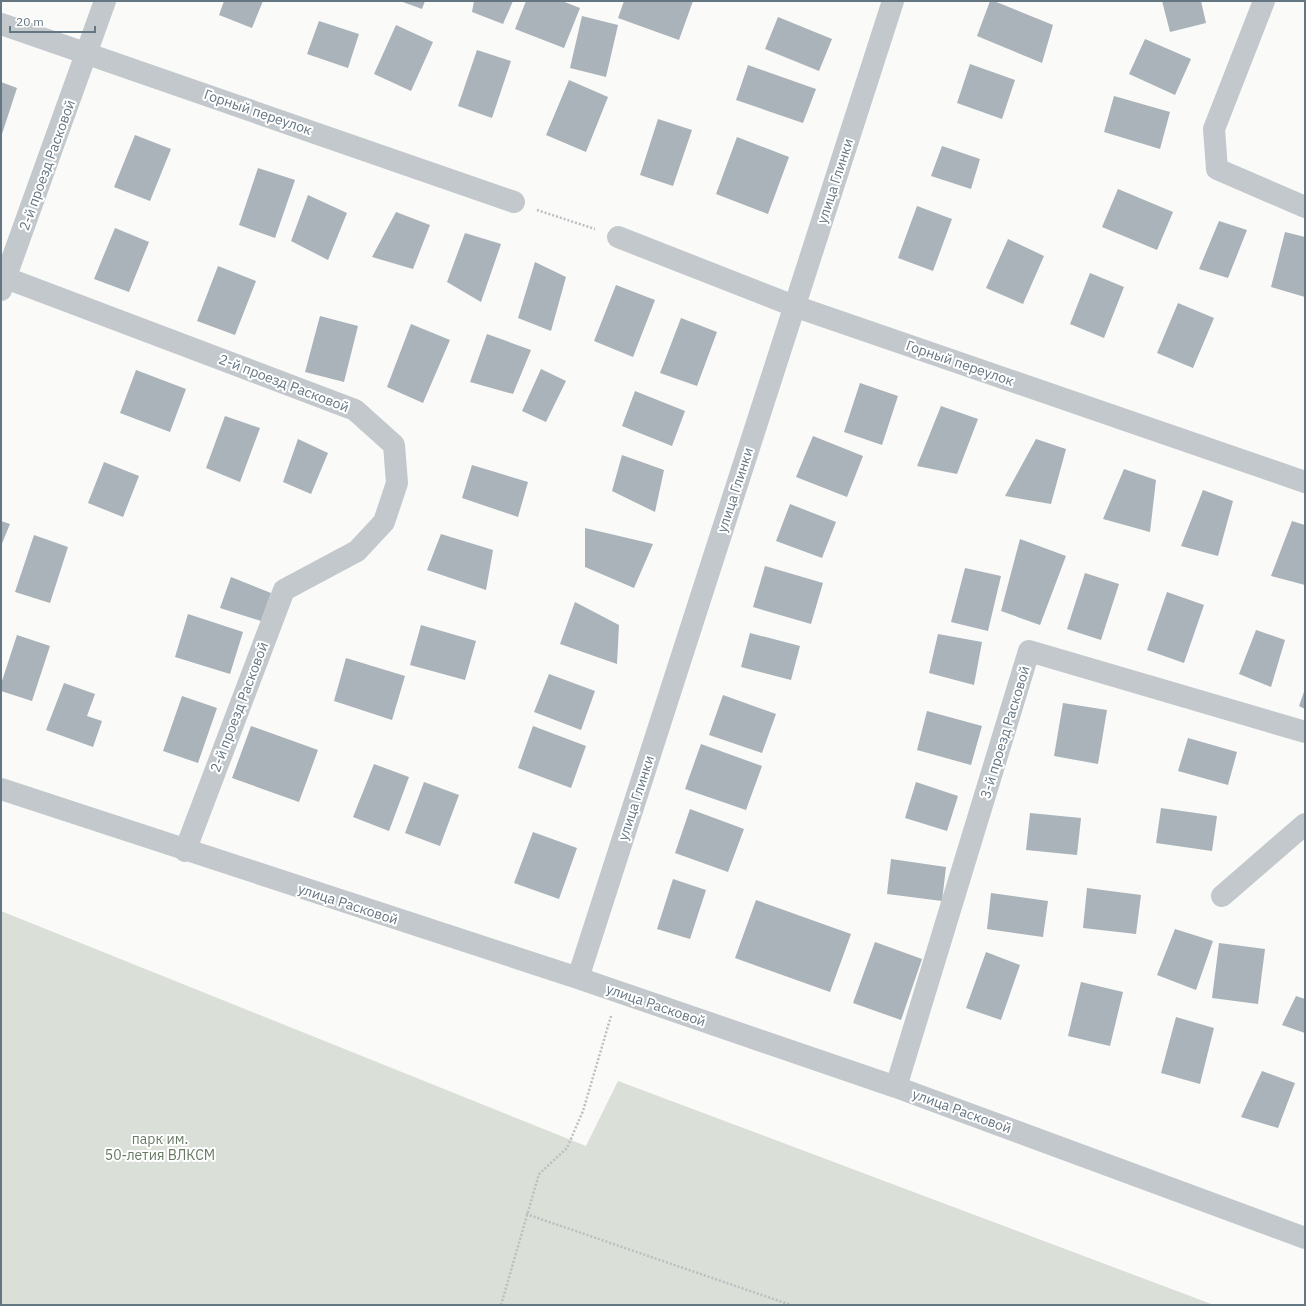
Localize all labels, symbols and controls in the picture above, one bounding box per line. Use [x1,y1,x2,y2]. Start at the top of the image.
scale bar [10,8,95,34]
text: 20 m [16,14,44,29]
street label: Горный переулок [202,85,315,139]
street label: 2-й проезд Расковой [15,97,79,233]
street label: улица Глинки [813,136,857,226]
street label: Горный переулок [904,336,1017,390]
street label: 2-й проезд Расковой [216,350,352,416]
street label: улица Глинки [713,445,757,535]
street label: 2-й проезд Расковой [206,639,272,775]
street label: 3-й проезд Расковой [976,663,1034,801]
street label: улица Глинки [614,753,658,843]
street label: улица Расковой [296,879,400,929]
street label: улица Расковой [604,980,708,1030]
street label: улица Расковой [910,1085,1014,1137]
park label: парк им. 50-летия ВЛКСМ [105,1130,215,1164]

